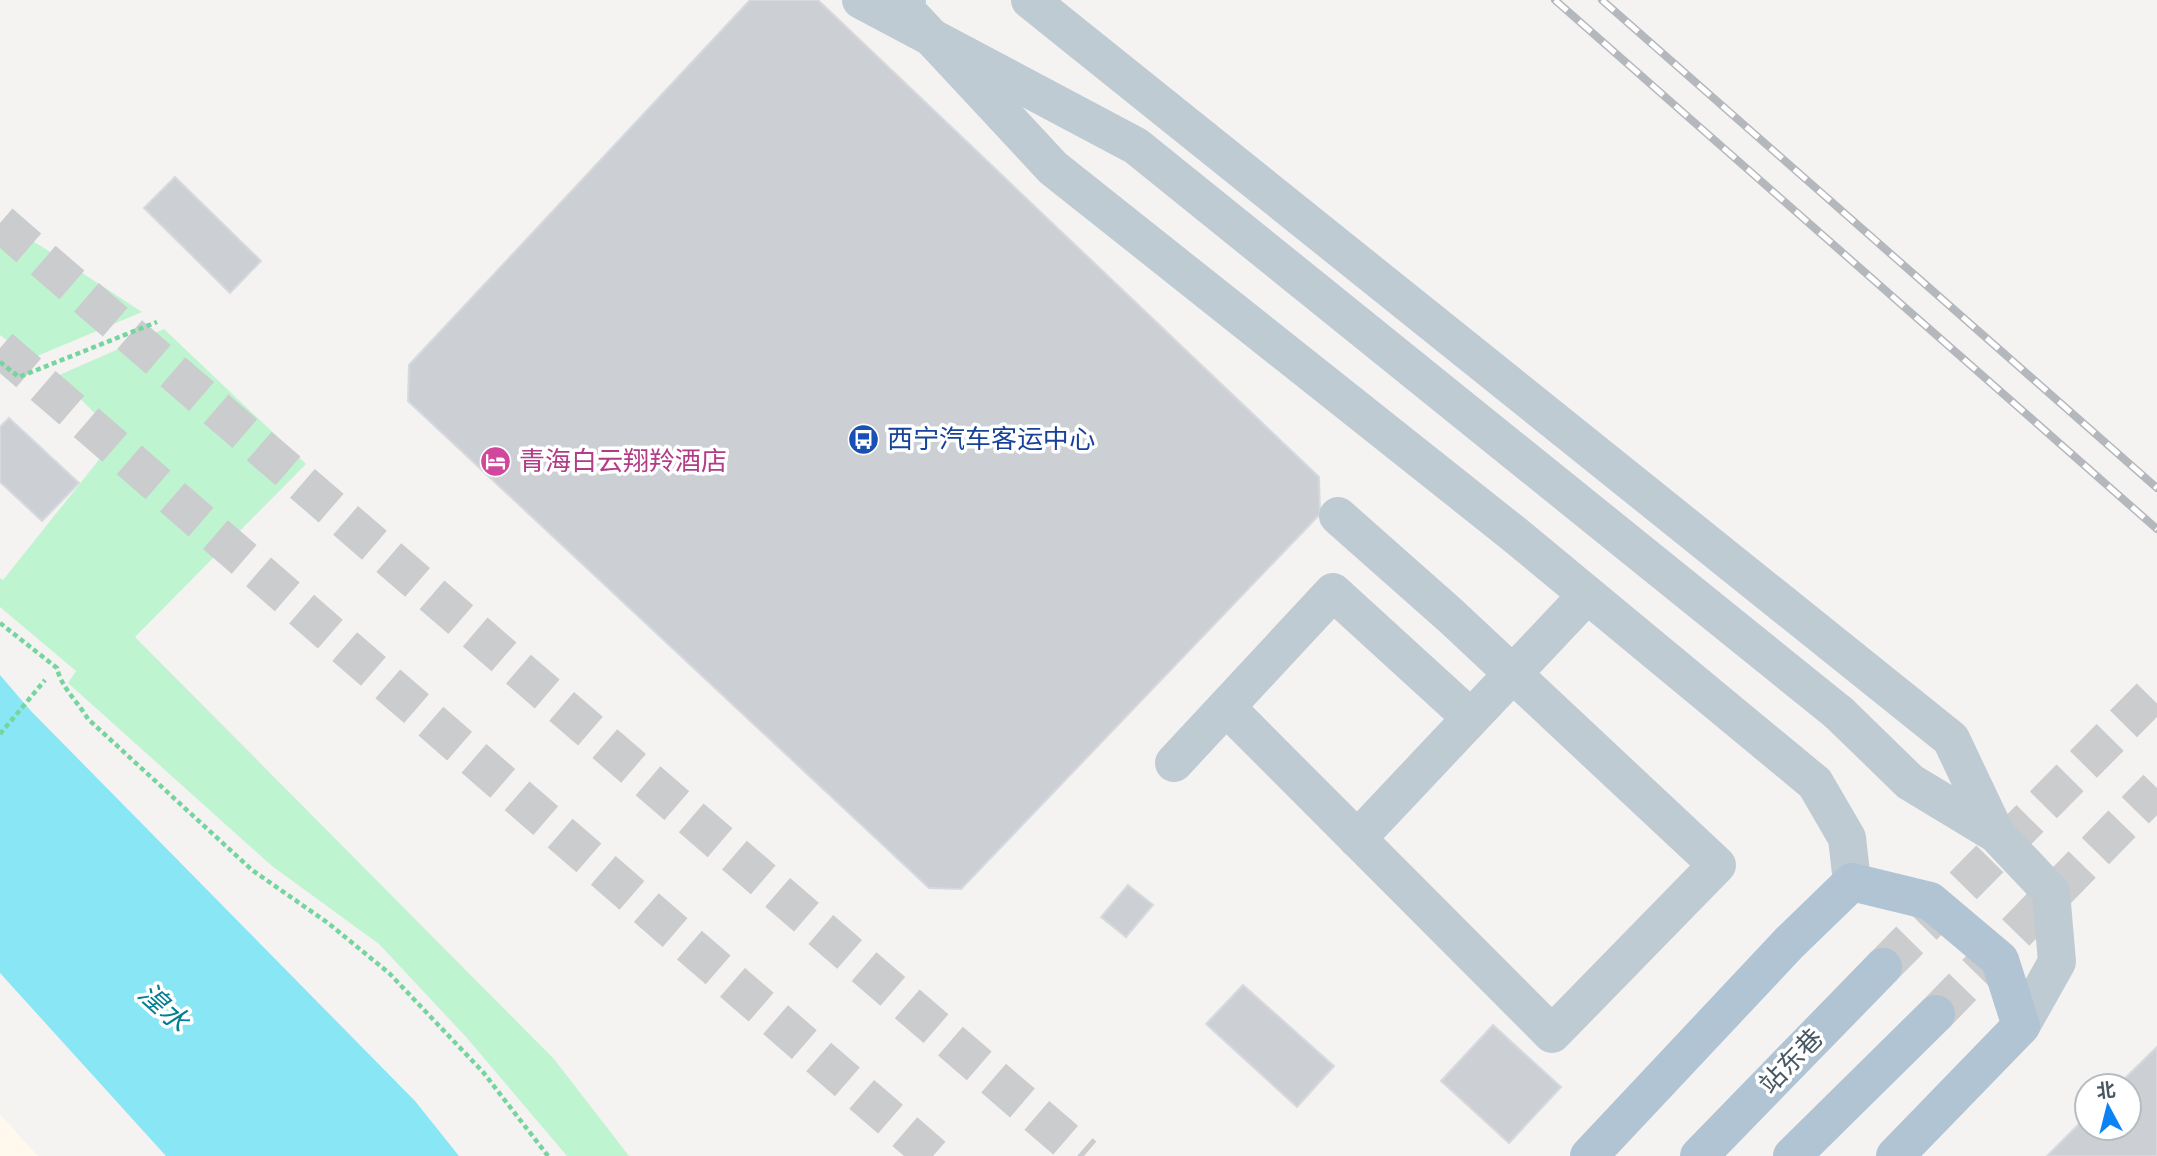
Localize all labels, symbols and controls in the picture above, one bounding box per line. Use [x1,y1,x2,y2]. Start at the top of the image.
bus stop icon: 西宁汽车客运中心 [847,422,881,456]
place label: 西宁汽车客运中心 [887,422,1095,456]
hotel icon: 青海白云翔羚酒店 [479,444,513,478]
place label: 青海白云翔羚酒店 [519,444,727,478]
water label: 湟水 [131,975,198,1040]
street label: 站东巷 [1752,1021,1830,1101]
north arrow [2073,1072,2143,1142]
text: 北 [2095,1077,2117,1104]

